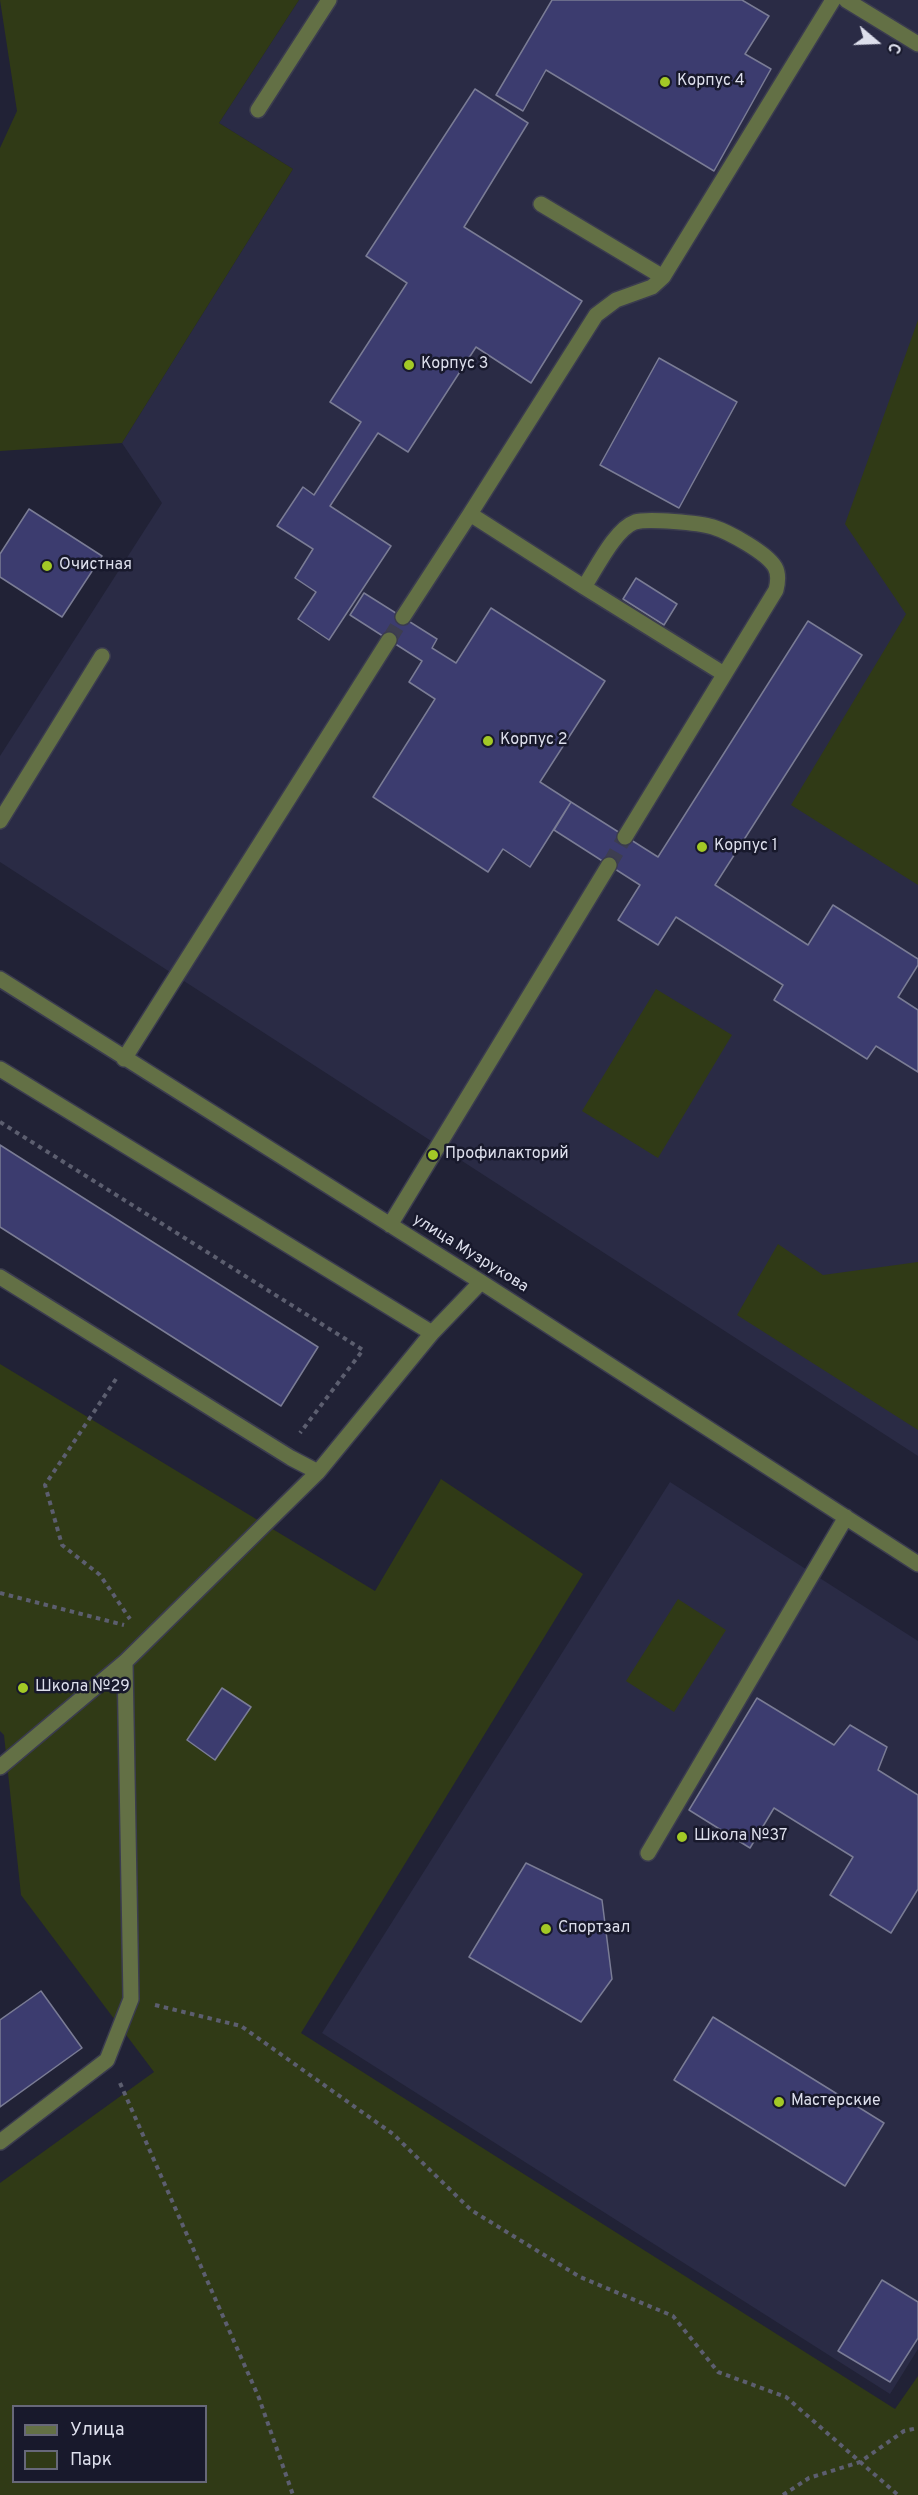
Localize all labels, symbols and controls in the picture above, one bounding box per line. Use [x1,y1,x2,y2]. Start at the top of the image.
north arrow [846,12,906,72]
text: С [882,40,904,56]
place label: Корпус 4 [677,72,745,92]
marker: Корпус 4 [658,75,672,89]
place label: Корпус 3 [421,355,488,375]
marker: Корпус 3 [402,358,416,372]
place label: Очистная [59,556,132,576]
marker: Очистная [40,559,54,573]
place label: Корпус 2 [500,731,568,751]
marker: Корпус 2 [481,734,495,748]
place label: Корпус 1 [714,837,778,857]
marker: Корпус 1 [695,840,709,854]
place label: Профилакторий [445,1145,569,1165]
marker: Профилакторий [426,1148,440,1162]
street label: улица Музрукова [409,1211,531,1297]
place label: Школа №29 [35,1678,130,1698]
marker: Школа №29 [16,1681,30,1695]
place label: Школа №37 [694,1827,787,1847]
marker: Школа №37 [675,1830,689,1844]
place label: Спортзал [558,1919,630,1939]
marker: Спортзал [539,1922,553,1936]
place label: Мастерские [791,2092,881,2112]
marker: Мастерские [772,2095,786,2109]
legend [12,2405,207,2483]
text: Улица [70,2419,124,2442]
text: Парк [70,2449,112,2472]

